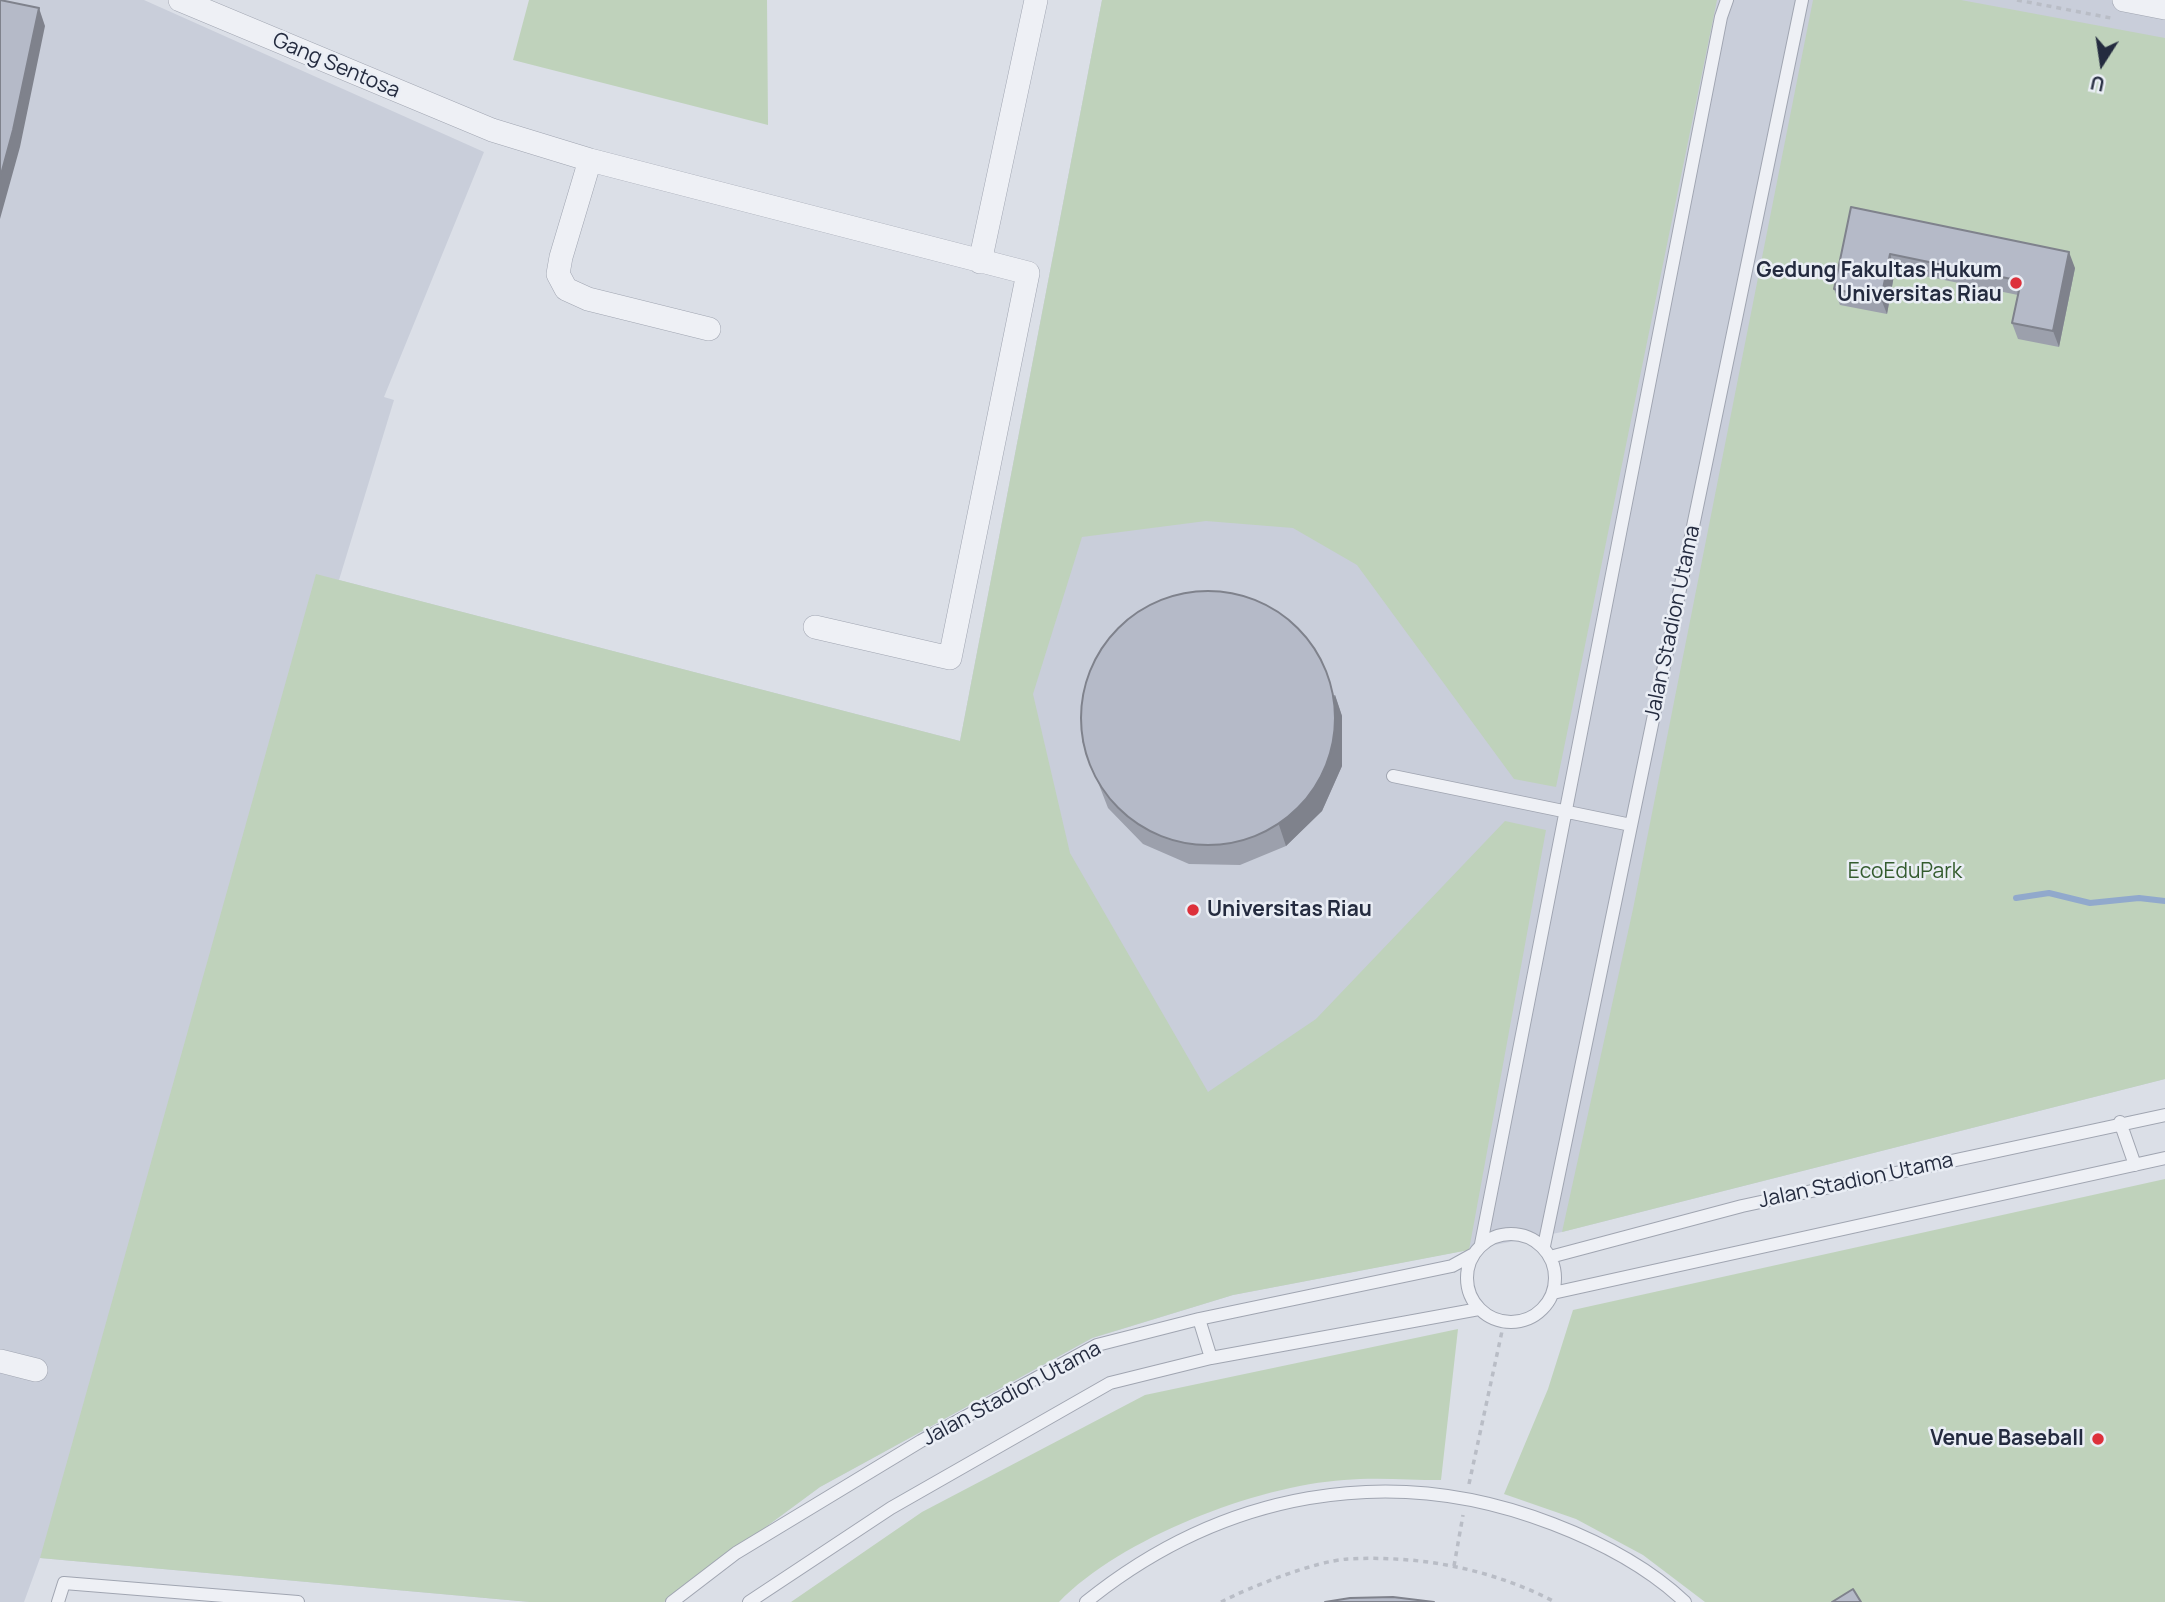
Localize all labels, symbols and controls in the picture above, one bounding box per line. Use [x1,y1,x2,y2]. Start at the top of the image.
street label: Gang Sentosa [269,28,403,104]
north arrow [2067,28,2137,98]
text: U [2088,69,2107,98]
place label: Gedung Fakultas Hukum Universitas Riau [1756,258,2002,308]
marker: Gedung Fakultas Hukum Universitas Riau [2008,275,2024,291]
street label: Jalan Stadion Utama [1640,523,1706,723]
park label: EcoEduPark [1848,859,1962,885]
place label: Universitas Riau [1207,897,1372,923]
marker: Universitas Riau [1185,902,1201,918]
street label: Jalan Stadion Utama [1756,1148,1956,1214]
street label: Jalan Stadion Utama [918,1336,1106,1452]
place label: Venue Baseball [1930,1426,2084,1452]
marker: Venue Baseball [2090,1431,2106,1447]

